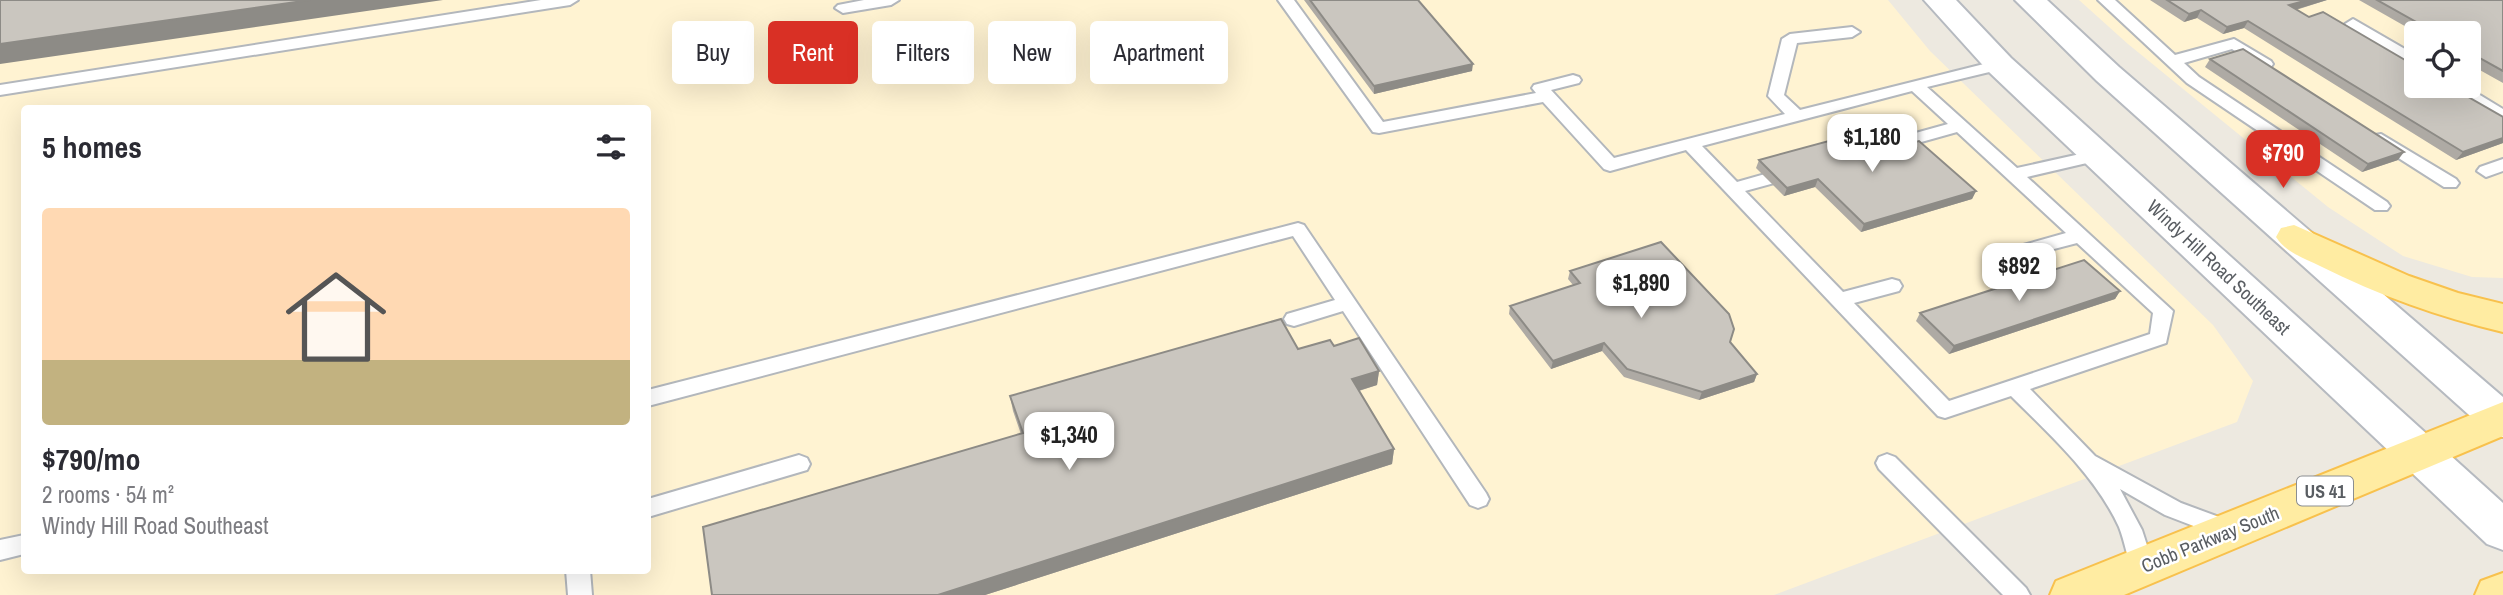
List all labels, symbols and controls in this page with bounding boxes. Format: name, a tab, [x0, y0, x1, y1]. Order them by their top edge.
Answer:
chip: Buy	[672, 21, 754, 84]
chip: Rent	[768, 21, 858, 84]
chip: Filters	[872, 21, 974, 84]
chip: New	[988, 21, 1076, 84]
chip: Apartment	[1090, 21, 1228, 84]
map controls	[2404, 21, 2481, 98]
button: locate	[2404, 21, 2481, 98]
pin: $1,180	[1815, 114, 1929, 174]
text: $1,180	[1843, 121, 1901, 152]
text: 5 homes	[42, 127, 142, 167]
icon: filters	[592, 128, 630, 166]
pin: $790	[2242, 130, 2324, 190]
text: $790	[2262, 137, 2304, 168]
street label: Windy Hill Road Southeast	[2142, 194, 2297, 341]
pin: $892	[1978, 244, 2060, 303]
text: $892	[1998, 250, 2040, 281]
icon: home	[273, 254, 399, 380]
pin: $1,890	[1584, 260, 1698, 320]
text: $1,890	[1612, 267, 1670, 298]
pin: $1,340	[1012, 412, 1126, 472]
text: $1,340	[1040, 419, 1098, 450]
text: $790/mo	[42, 439, 140, 479]
road number: US 41	[2297, 476, 2353, 505]
text: 2 rooms · 54 m²	[42, 479, 174, 510]
street label: Cobb Parkway South	[2137, 500, 2283, 578]
text: Windy Hill Road Southeast	[42, 510, 268, 541]

